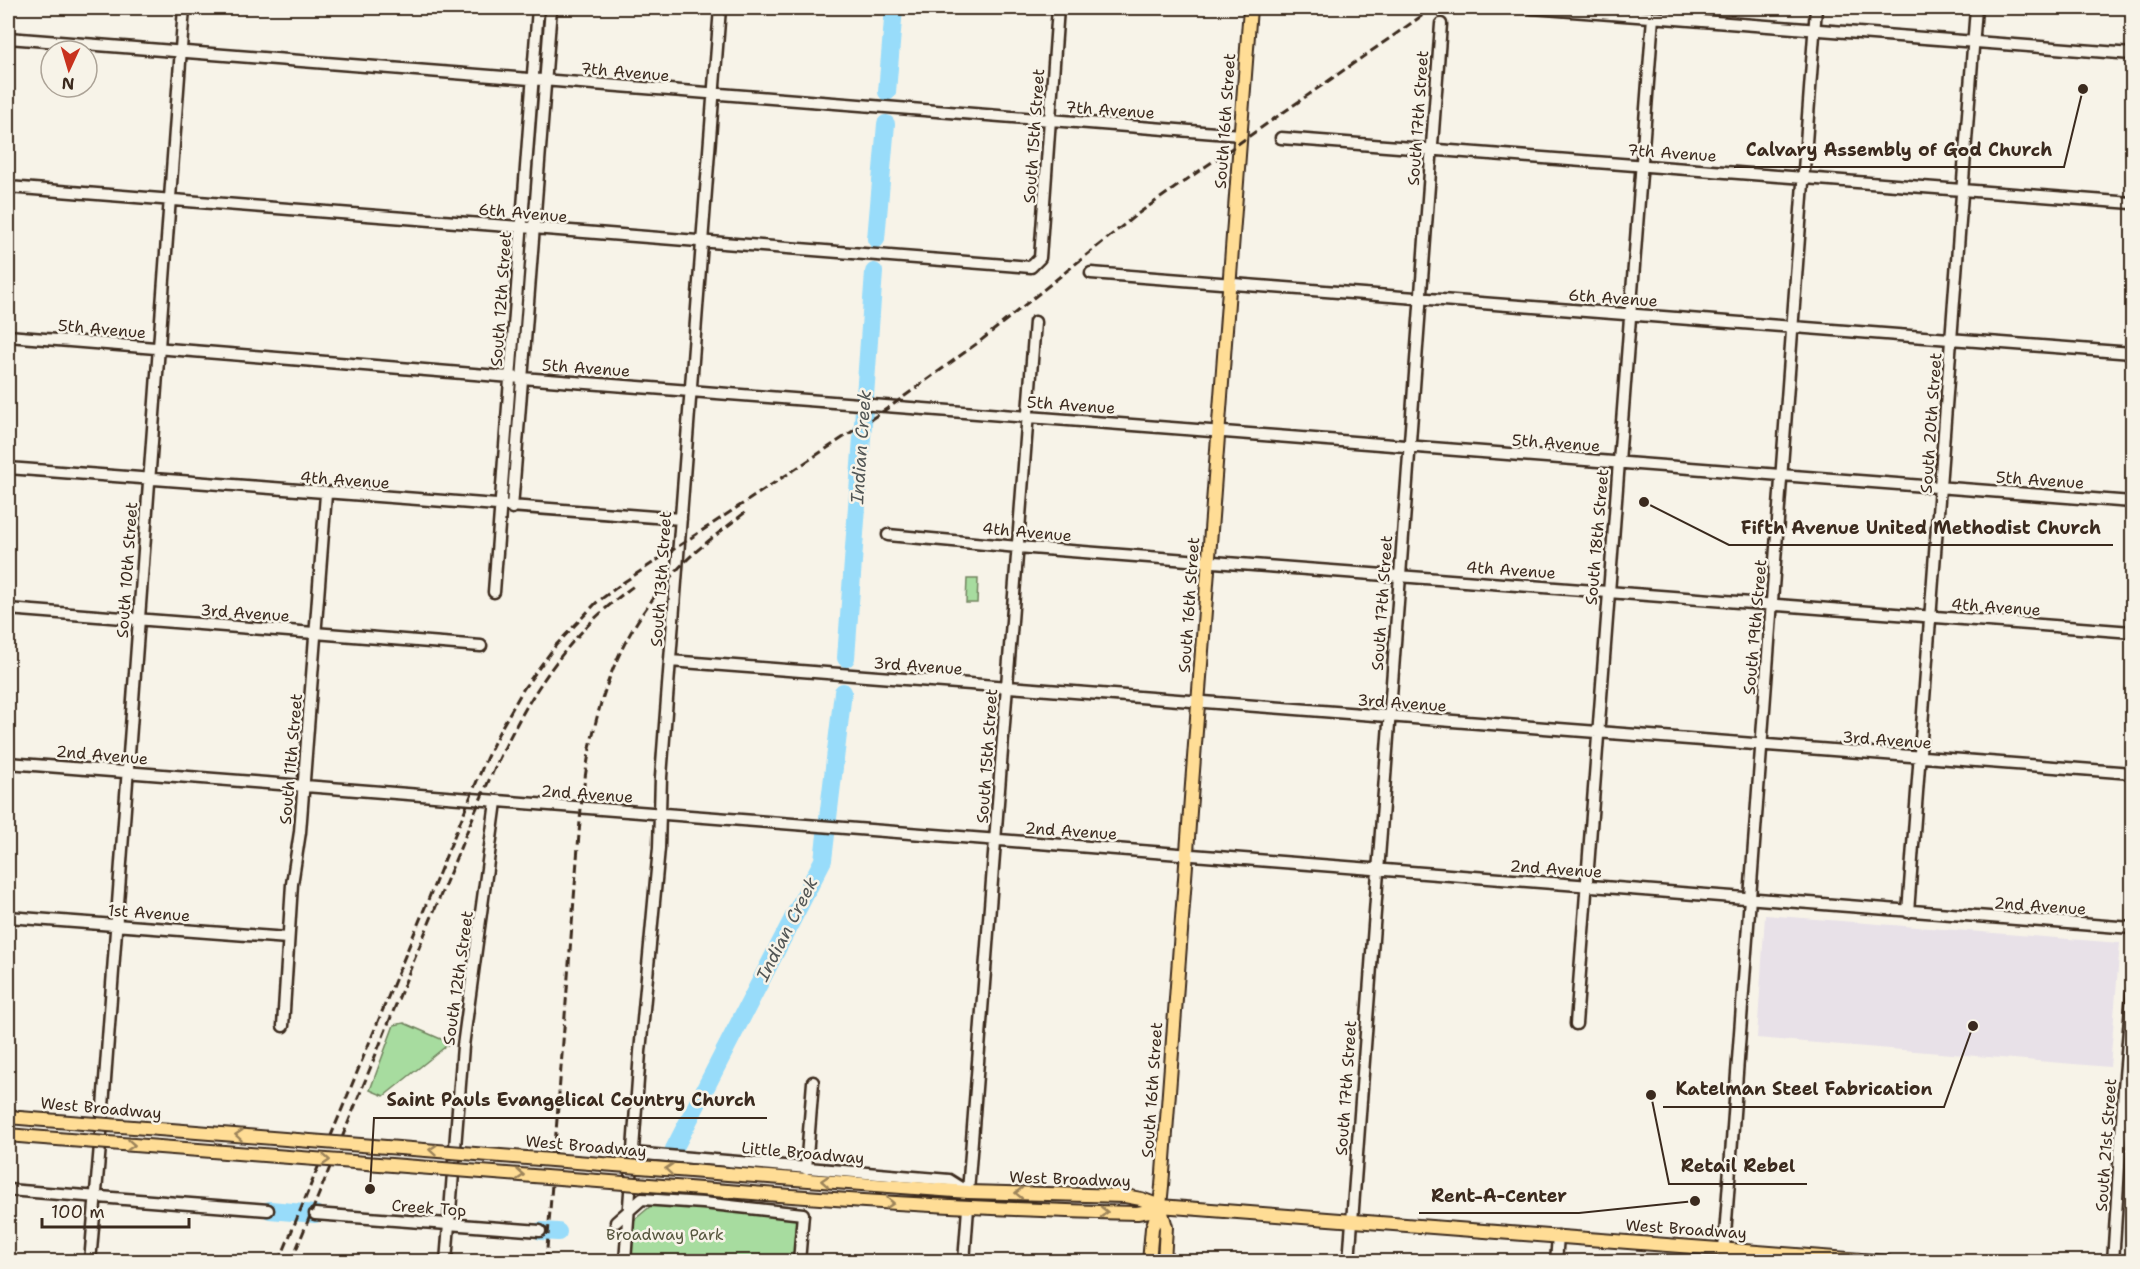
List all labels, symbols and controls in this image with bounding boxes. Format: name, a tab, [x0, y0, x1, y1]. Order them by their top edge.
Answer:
north arrow	[39, 39, 99, 99]
street label: South 17th Street	[1403, 50, 1433, 186]
street label: South 16th Street	[1210, 52, 1240, 190]
street label: 7th Avenue	[579, 58, 671, 86]
street label: South 15th Street	[1019, 68, 1049, 204]
text: N	[61, 73, 75, 94]
street label: 7th Avenue	[1065, 96, 1155, 124]
callout: Calvary Assembly of God Church	[1734, 131, 2064, 167]
text: Calvary Assembly of God Church	[1746, 138, 2052, 162]
street label: 7th Avenue	[1627, 139, 1717, 167]
street label: 6th Avenue	[478, 199, 568, 227]
street label: South 12th Street	[486, 231, 516, 367]
street label: 6th Avenue	[1568, 284, 1658, 312]
street label: 5th Avenue	[57, 315, 147, 343]
street label: South 20th Street	[1916, 352, 1946, 494]
street label: 5th Avenue	[541, 354, 631, 382]
water label: Indian Creek	[845, 389, 877, 506]
street label: 5th Avenue	[1026, 391, 1116, 419]
street label: 5th Avenue	[1511, 429, 1601, 457]
street label: 4th Avenue	[300, 466, 390, 494]
street label: 5th Avenue	[1995, 466, 2085, 494]
street label: South 18th Street	[1581, 468, 1613, 606]
street label: South 10th Street	[112, 501, 142, 639]
callout: Fifth Avenue United Methodist Church	[1729, 509, 2113, 545]
street label: South 13th Street	[646, 511, 676, 647]
text: Fifth Avenue United Methodist Church	[1741, 516, 2101, 540]
street label: 4th Avenue	[981, 518, 1073, 546]
street label: South 17th Street	[1367, 535, 1397, 671]
street label: South 16th Street	[1174, 536, 1204, 674]
street label: 4th Avenue	[1466, 556, 1556, 584]
street label: South 19th Street	[1739, 558, 1771, 696]
street label: 4th Avenue	[1951, 593, 2041, 621]
street label: 3rd Avenue	[200, 599, 290, 627]
street label: 3rd Avenue	[873, 652, 963, 680]
street label: South 15th Street	[972, 688, 1002, 824]
street label: 3rd Avenue	[1357, 689, 1447, 717]
street label: South 11th Street	[275, 693, 307, 825]
street label: 3rd Avenue	[1842, 726, 1932, 754]
street label: 2nd Avenue	[55, 741, 149, 769]
street label: 2nd Avenue	[540, 780, 634, 808]
street label: 2nd Avenue	[1024, 817, 1118, 845]
street label: 2nd Avenue	[1509, 855, 1603, 883]
water label: Indian Creek	[750, 872, 824, 986]
street label: 2nd Avenue	[1993, 892, 2087, 920]
street label: 1st Avenue	[107, 900, 191, 926]
street label: South 12th Street	[438, 909, 478, 1047]
street label: South 17th Street	[1331, 1020, 1361, 1156]
street label: South 16th Street	[1137, 1021, 1167, 1159]
callout: Katelman Steel Fabrication	[1663, 1071, 1944, 1107]
text: Katelman Steel Fabrication	[1675, 1077, 1933, 1101]
street label: South 21st Street	[2091, 1078, 2121, 1212]
callout: Saint Pauls Evangelical Country Church	[374, 1082, 767, 1118]
text: Saint Pauls Evangelical Country Church	[386, 1088, 756, 1112]
street label: West Broadway	[39, 1092, 163, 1124]
one-way arrow	[234, 1129, 243, 1142]
street label: West Broadway	[524, 1130, 648, 1162]
street label: Little Broadway	[741, 1137, 865, 1169]
one-way arrow	[127, 1138, 136, 1151]
one-way arrow	[429, 1144, 438, 1157]
callout: Retail Rebel	[1669, 1148, 1807, 1184]
one-way arrow	[321, 1153, 330, 1166]
text: Retail Rebel	[1681, 1154, 1795, 1178]
one-way arrow	[665, 1163, 674, 1176]
street label: West Broadway	[1009, 1166, 1131, 1192]
one-way arrow	[516, 1168, 525, 1181]
one-way arrow	[820, 1175, 829, 1188]
callout: Rent-A-Center	[1419, 1177, 1579, 1213]
text: Rent-A-Center	[1431, 1184, 1567, 1208]
one-way arrow	[1015, 1187, 1024, 1200]
scale bar	[42, 1191, 189, 1229]
street label: Creek Top	[391, 1195, 467, 1221]
one-way arrow	[885, 1197, 894, 1210]
text: 100 m	[51, 1200, 105, 1224]
one-way arrow	[1100, 1206, 1109, 1219]
street label: West Broadway	[1625, 1214, 1747, 1244]
park label: Broadway Park	[606, 1224, 724, 1245]

